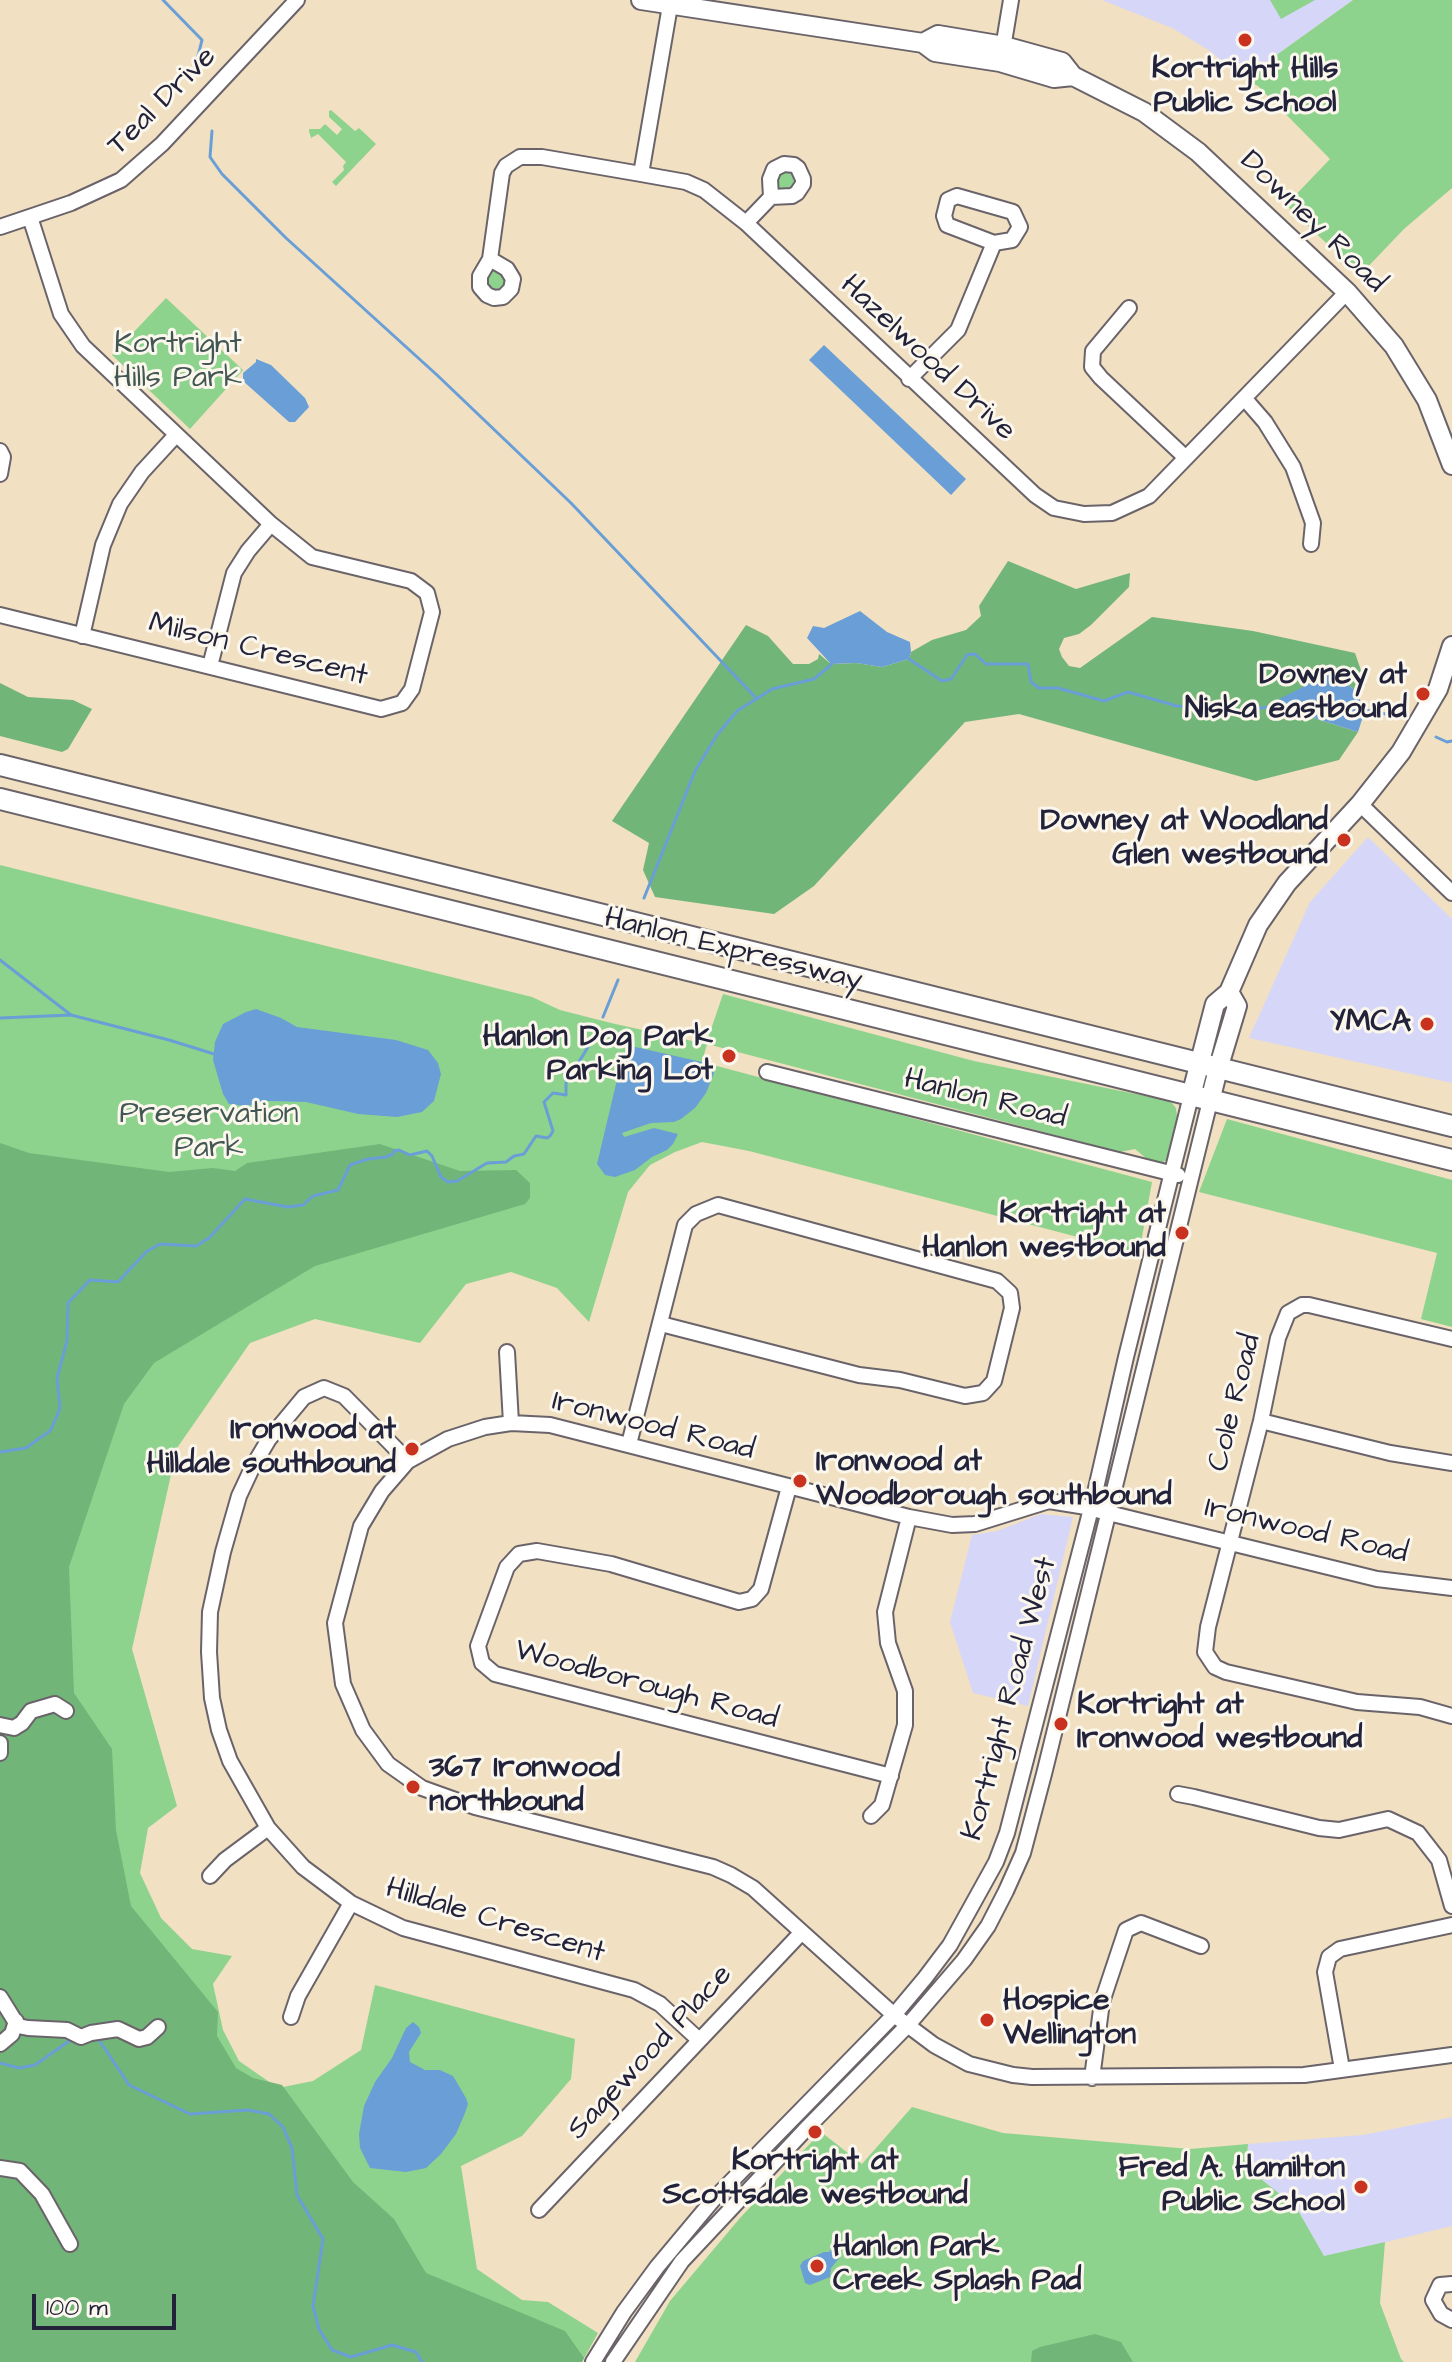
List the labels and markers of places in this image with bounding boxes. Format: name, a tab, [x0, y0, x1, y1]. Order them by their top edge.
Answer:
marker: Kortright Hills Public School	[1236, 31, 1254, 49]
place label: Kortright Hills Public School	[1152, 53, 1338, 124]
place label: Downey at Niska eastbound	[1185, 659, 1407, 730]
marker: Downey at Niska eastbound	[1414, 685, 1432, 703]
place label: Downey at Woodland Glen westbound	[1041, 805, 1328, 876]
marker: Downey at Woodland Glen westbound	[1335, 831, 1353, 849]
place label: YMCA	[1330, 1006, 1411, 1042]
marker: YMCA	[1418, 1015, 1436, 1033]
place label: Hanlon Dog Park Parking Lot	[483, 1021, 713, 1092]
marker: Hanlon Dog Park Parking Lot	[720, 1047, 738, 1065]
place label: Kortright at Hanlon westbound	[922, 1198, 1166, 1268]
marker: Kortright at Hanlon westbound	[1173, 1224, 1191, 1242]
place label: Ironwood at Hilldale southbound	[147, 1414, 396, 1484]
marker: Ironwood at Hilldale southbound	[403, 1440, 421, 1458]
place label: Ironwood at Woodborough southbound	[816, 1446, 1172, 1516]
marker: Ironwood at Woodborough southbound	[791, 1472, 809, 1490]
place label: Kortright at Ironwood westbound	[1077, 1689, 1362, 1760]
marker: Kortright at Ironwood westbound	[1052, 1715, 1070, 1733]
place label: 367 Ironwood northbound	[429, 1752, 620, 1822]
marker: 367 Ironwood northbound	[404, 1778, 422, 1796]
place label: Hospice Wellington	[1003, 1985, 1136, 2056]
marker: Hospice Wellington	[978, 2011, 996, 2029]
marker: Kortright at Scottsdale westbound	[806, 2123, 824, 2141]
place label: Kortright at Scottsdale westbound	[662, 2145, 968, 2216]
place label: Fred A. Hamilton Public School	[1119, 2152, 1345, 2222]
marker: Fred A. Hamilton Public School	[1352, 2178, 1370, 2196]
place label: Hanlon Park Creek Splash Pad	[833, 2231, 1081, 2302]
marker: Hanlon Park Creek Splash Pad	[808, 2257, 826, 2275]

